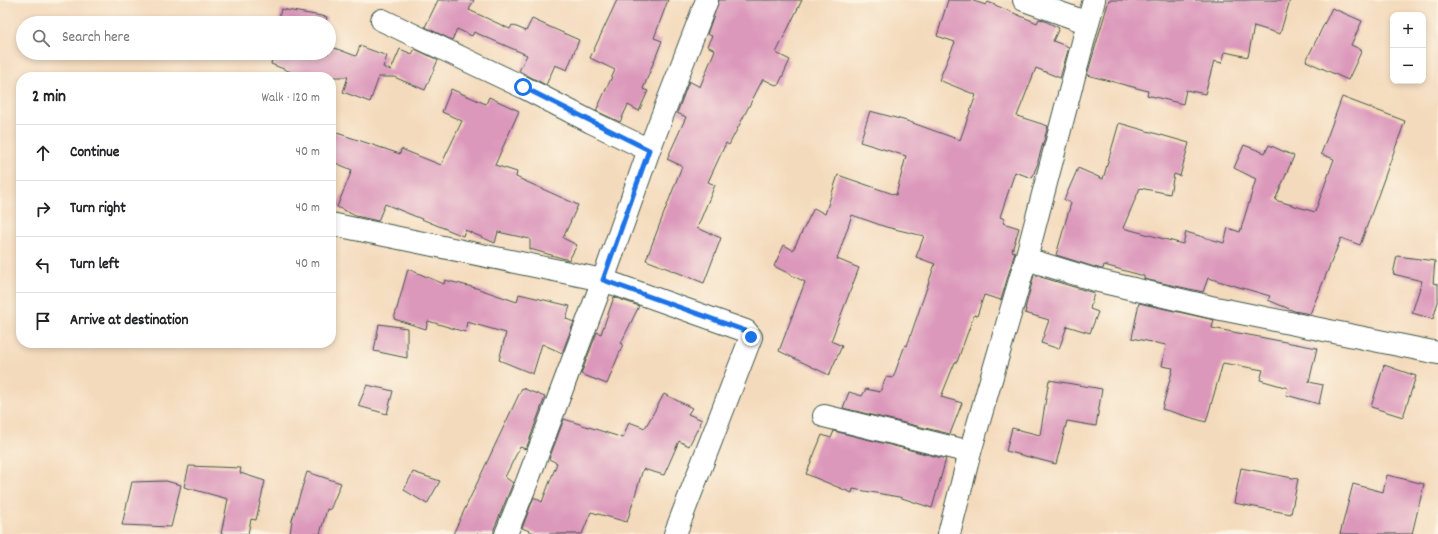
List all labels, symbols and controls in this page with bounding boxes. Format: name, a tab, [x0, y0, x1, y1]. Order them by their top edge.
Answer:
map controls	[1390, 12, 1426, 84]
button: +	[1390, 12, 1426, 48]
search box	[16, 16, 336, 60]
icon: search	[30, 27, 52, 49]
text: Search here	[62, 27, 130, 49]
button: −	[1390, 48, 1426, 84]
route start	[514, 78, 532, 96]
text: 2 min	[32, 86, 66, 110]
text: Walk · 120 m	[262, 89, 320, 108]
icon: ahead	[32, 142, 54, 164]
text: Continue	[70, 142, 119, 164]
text: 40 m	[296, 143, 320, 162]
icon: right	[32, 198, 54, 220]
text: Turn right	[70, 198, 126, 220]
text: 40 m	[296, 199, 320, 218]
icon: left	[32, 254, 54, 276]
text: Turn left	[70, 254, 119, 276]
text: 40 m	[296, 255, 320, 274]
icon: arrive	[32, 310, 54, 332]
text: Arrive at destination	[70, 310, 188, 332]
route end	[742, 328, 760, 346]

